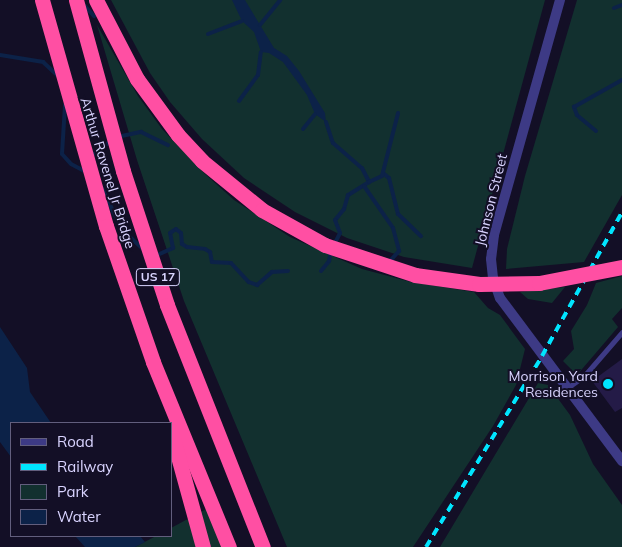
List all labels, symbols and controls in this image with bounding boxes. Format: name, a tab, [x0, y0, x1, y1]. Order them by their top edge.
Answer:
street label: Arthur Ravenel Jr Bridge	[77, 95, 139, 251]
street label: Johnson Street	[471, 152, 511, 248]
road number: US 17	[136, 268, 180, 286]
place label: Morrison Yard Residences	[508, 368, 598, 401]
marker: Morrison Yard Residences	[602, 378, 614, 390]
legend	[10, 422, 172, 537]
text: Road	[57, 432, 94, 451]
text: Railway	[57, 457, 113, 476]
text: Park	[57, 482, 89, 501]
text: Water	[57, 507, 101, 526]

